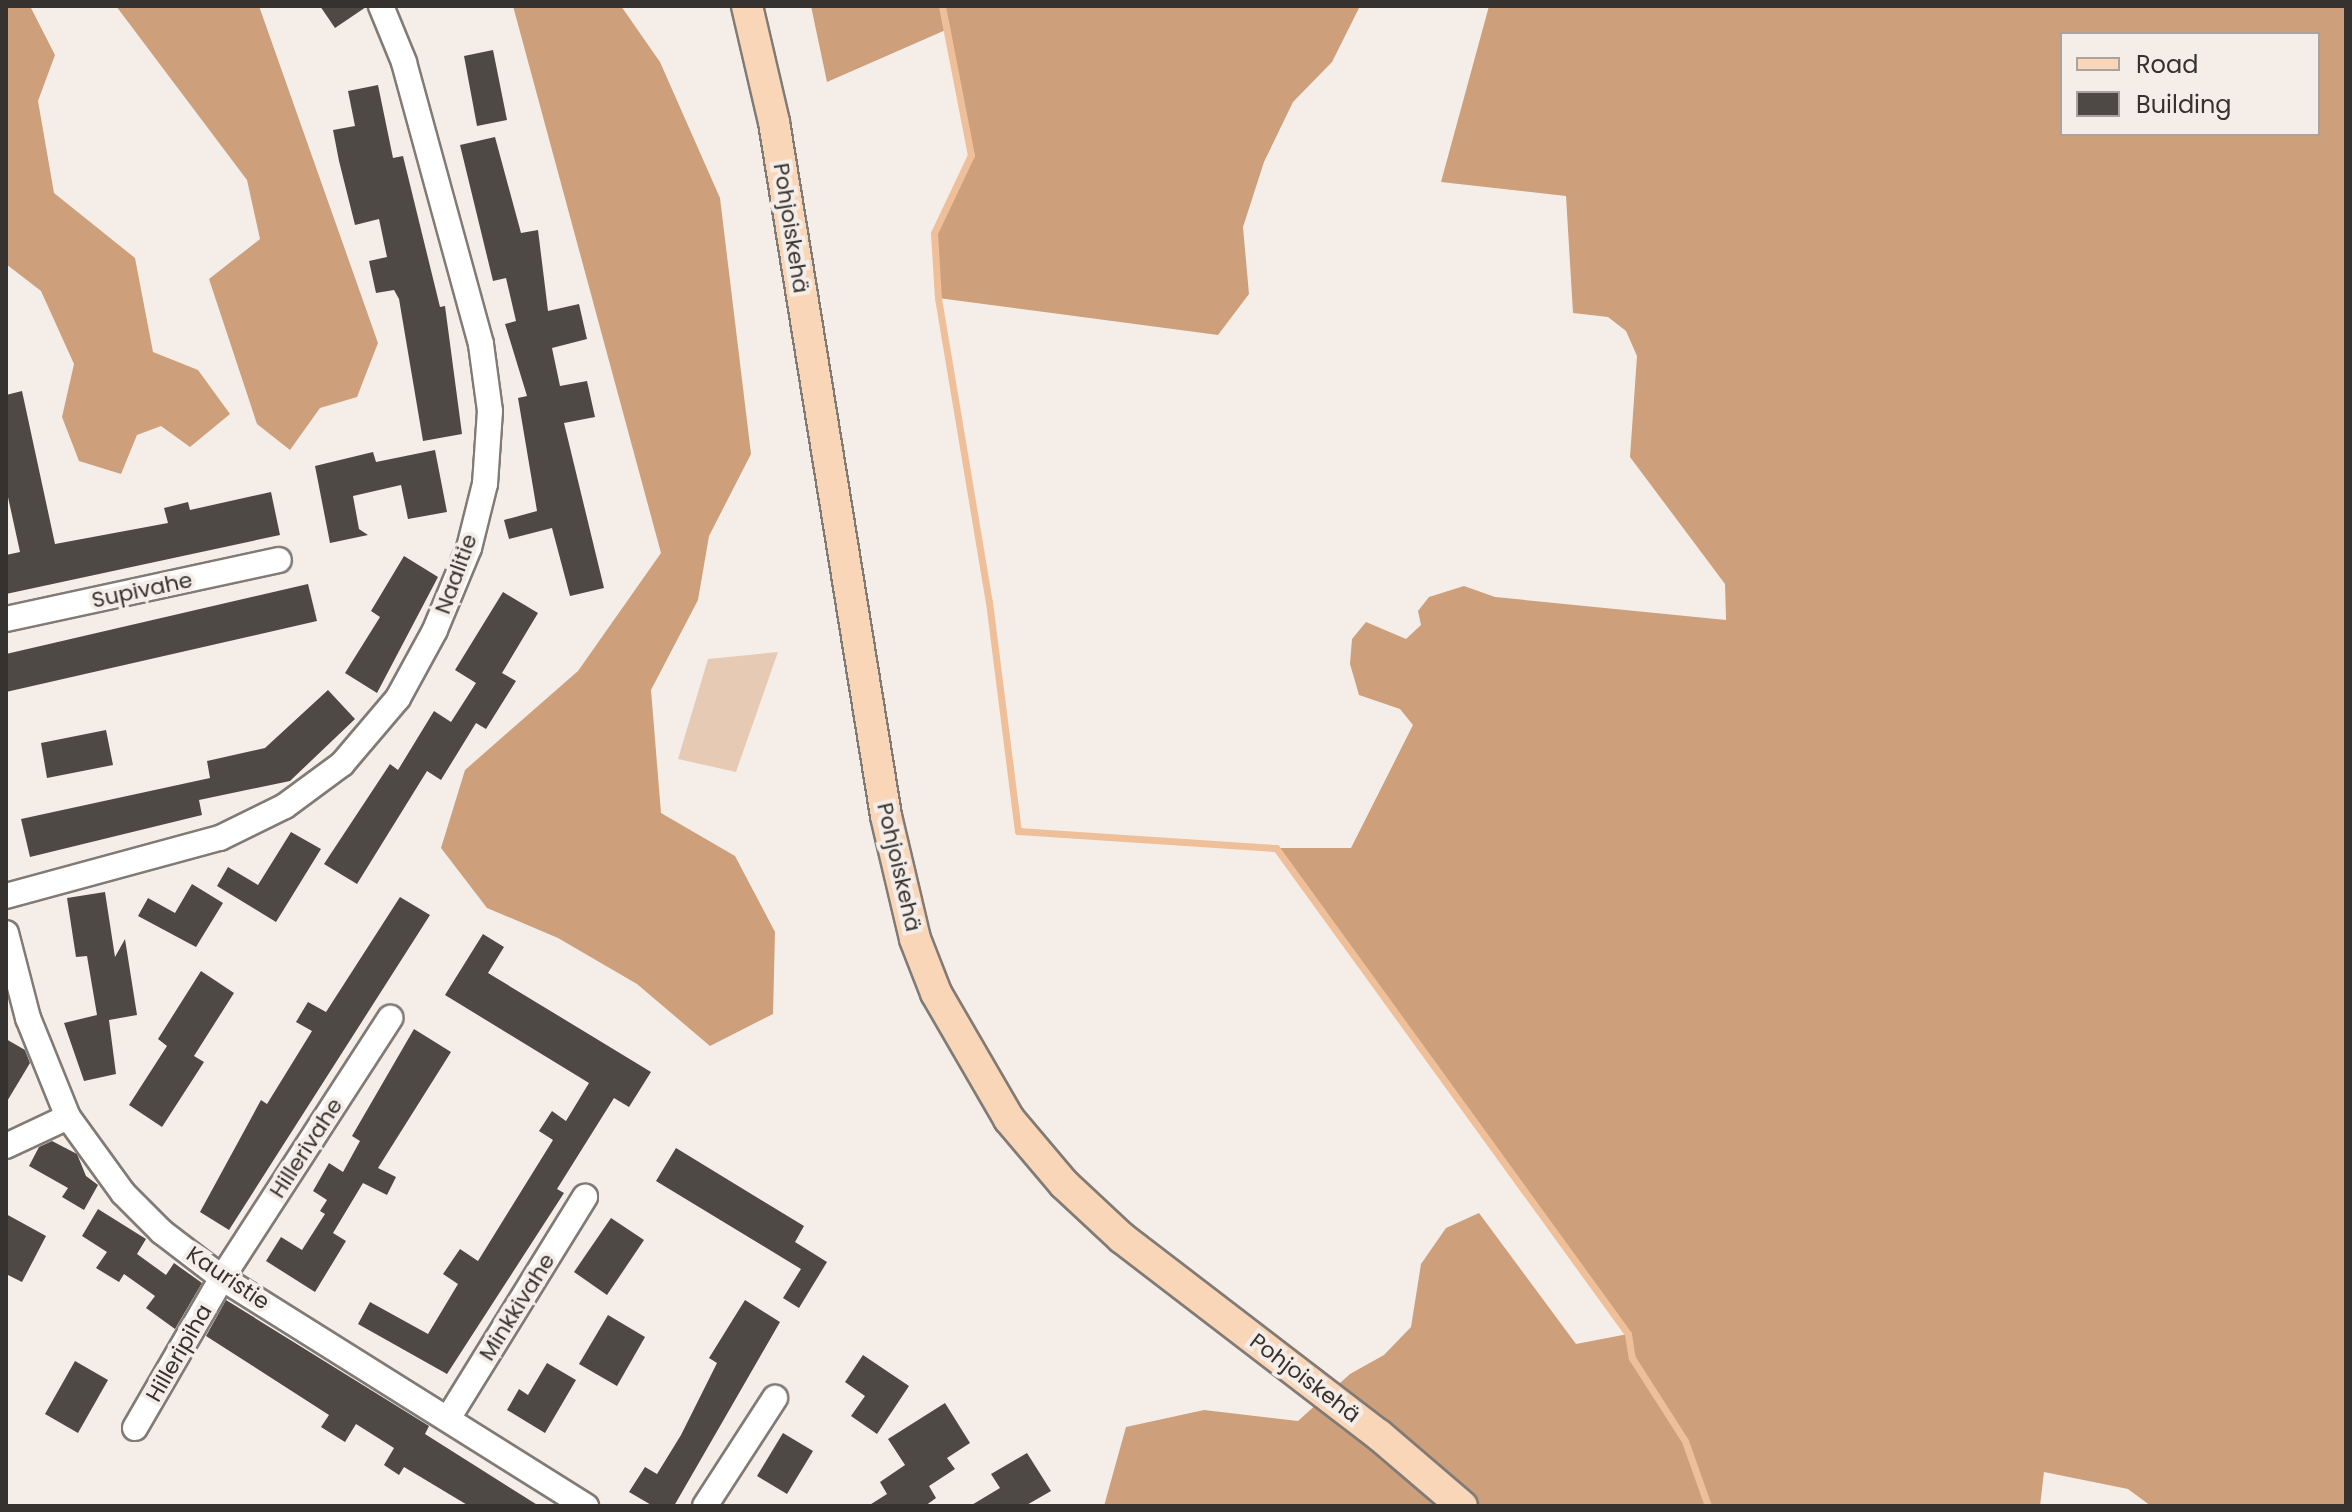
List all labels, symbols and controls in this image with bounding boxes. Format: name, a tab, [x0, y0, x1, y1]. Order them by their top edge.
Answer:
legend	[2060, 32, 2320, 136]
text: Road	[2136, 48, 2198, 81]
text: Building	[2136, 88, 2232, 121]
street label: Pohjoiskehä	[768, 161, 814, 295]
street label: Naalitie	[429, 530, 483, 618]
street label: Supivahe	[89, 566, 195, 614]
street label: Pohjoiskehä	[871, 800, 927, 934]
street label: Hillerivahe	[264, 1093, 348, 1203]
street label: Kauristie	[182, 1241, 274, 1315]
street label: Minkkivahe	[474, 1249, 560, 1365]
street label: Hilleripiha	[141, 1300, 217, 1406]
street label: Pohjoiskehä	[1245, 1328, 1365, 1428]

